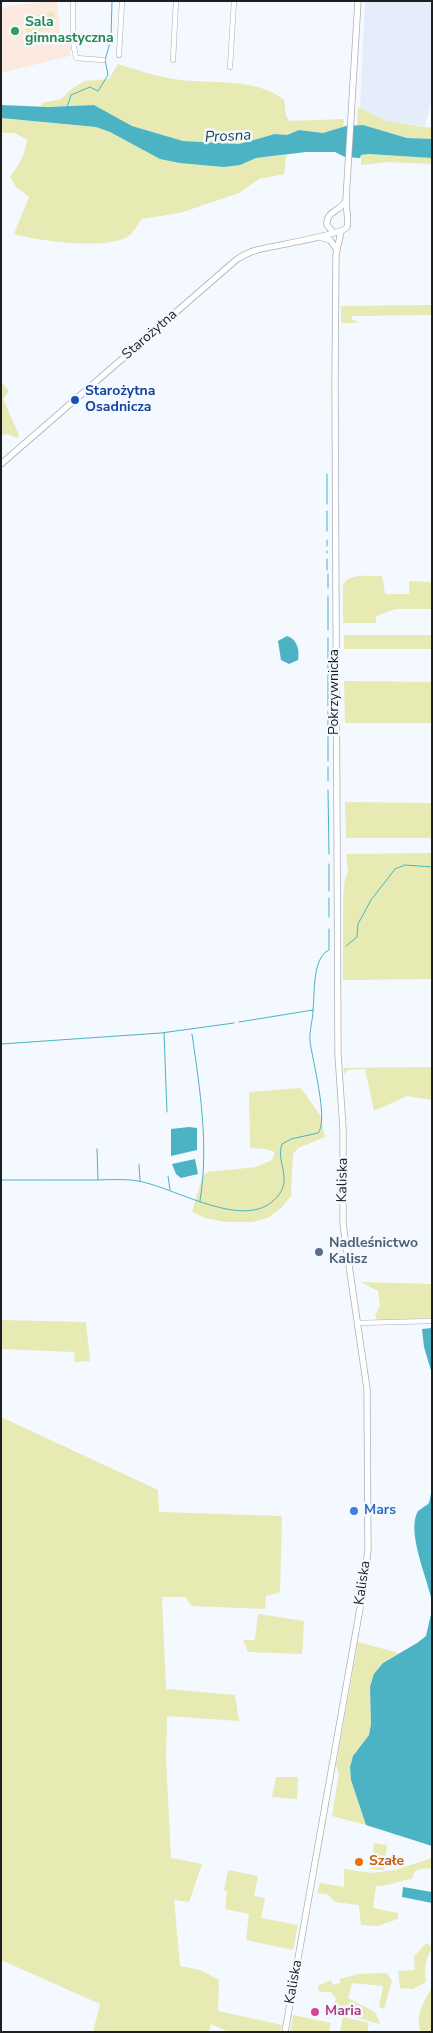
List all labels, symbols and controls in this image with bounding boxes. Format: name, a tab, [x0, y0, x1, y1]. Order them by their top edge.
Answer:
place label: Sala gimnastyczna	[25, 15, 114, 48]
marker: Sala gimnastyczna	[9, 25, 21, 37]
water label: Prosna	[204, 127, 252, 147]
street label: Starożytna	[119, 307, 181, 363]
place label: Starożytna Osadnicza	[85, 384, 155, 417]
marker: Starożytna Osadnicza	[69, 394, 81, 406]
street label: Pokrzywnicka	[327, 649, 343, 735]
street label: Kaliska	[334, 1158, 352, 1202]
place label: Nadleśnictwo Kalisz	[329, 1236, 418, 1268]
marker: Nadleśnictwo Kalisz	[313, 1246, 325, 1258]
place label: Mars	[364, 1503, 396, 1519]
marker: Mars	[348, 1505, 360, 1517]
street label: Kaliska	[352, 1560, 374, 1606]
place label: Szałe	[369, 1854, 404, 1870]
marker: Szałe	[353, 1856, 365, 1868]
street label: Kaliska	[282, 1959, 306, 2005]
place label: Maria	[325, 2004, 362, 2020]
marker: Maria	[309, 2006, 321, 2018]

